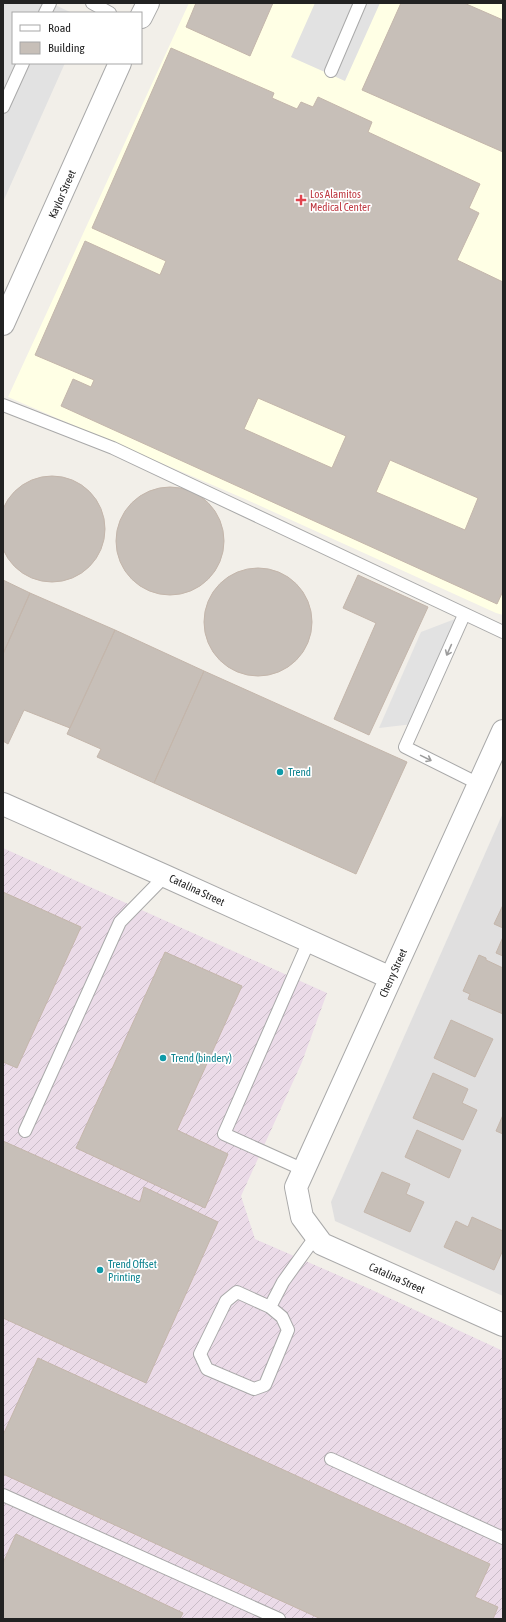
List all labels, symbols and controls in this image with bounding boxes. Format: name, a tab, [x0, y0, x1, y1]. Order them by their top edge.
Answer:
legend	[12, 12, 142, 64]
text: Road	[48, 21, 71, 35]
text: Building	[48, 41, 86, 55]
street label: Kaylor Street	[46, 168, 78, 220]
place label: Los Alamitos Medical Center	[310, 188, 371, 213]
marker: Los Alamitos Medical Center	[295, 194, 307, 206]
one-way arrow	[444, 644, 452, 656]
one-way arrow	[420, 755, 432, 762]
place label: Trend	[288, 766, 311, 778]
marker: Trend	[275, 767, 285, 777]
street label: Catalina Street	[167, 872, 227, 908]
street label: Cherry Street	[377, 947, 409, 999]
place label: Trend (bindery)	[171, 1052, 232, 1064]
marker: Trend (bindery)	[158, 1053, 168, 1063]
place label: Trend Offset Printing	[108, 1258, 157, 1283]
street label: Catalina Street	[367, 1260, 427, 1296]
marker: Trend Offset Printing	[95, 1265, 105, 1275]

